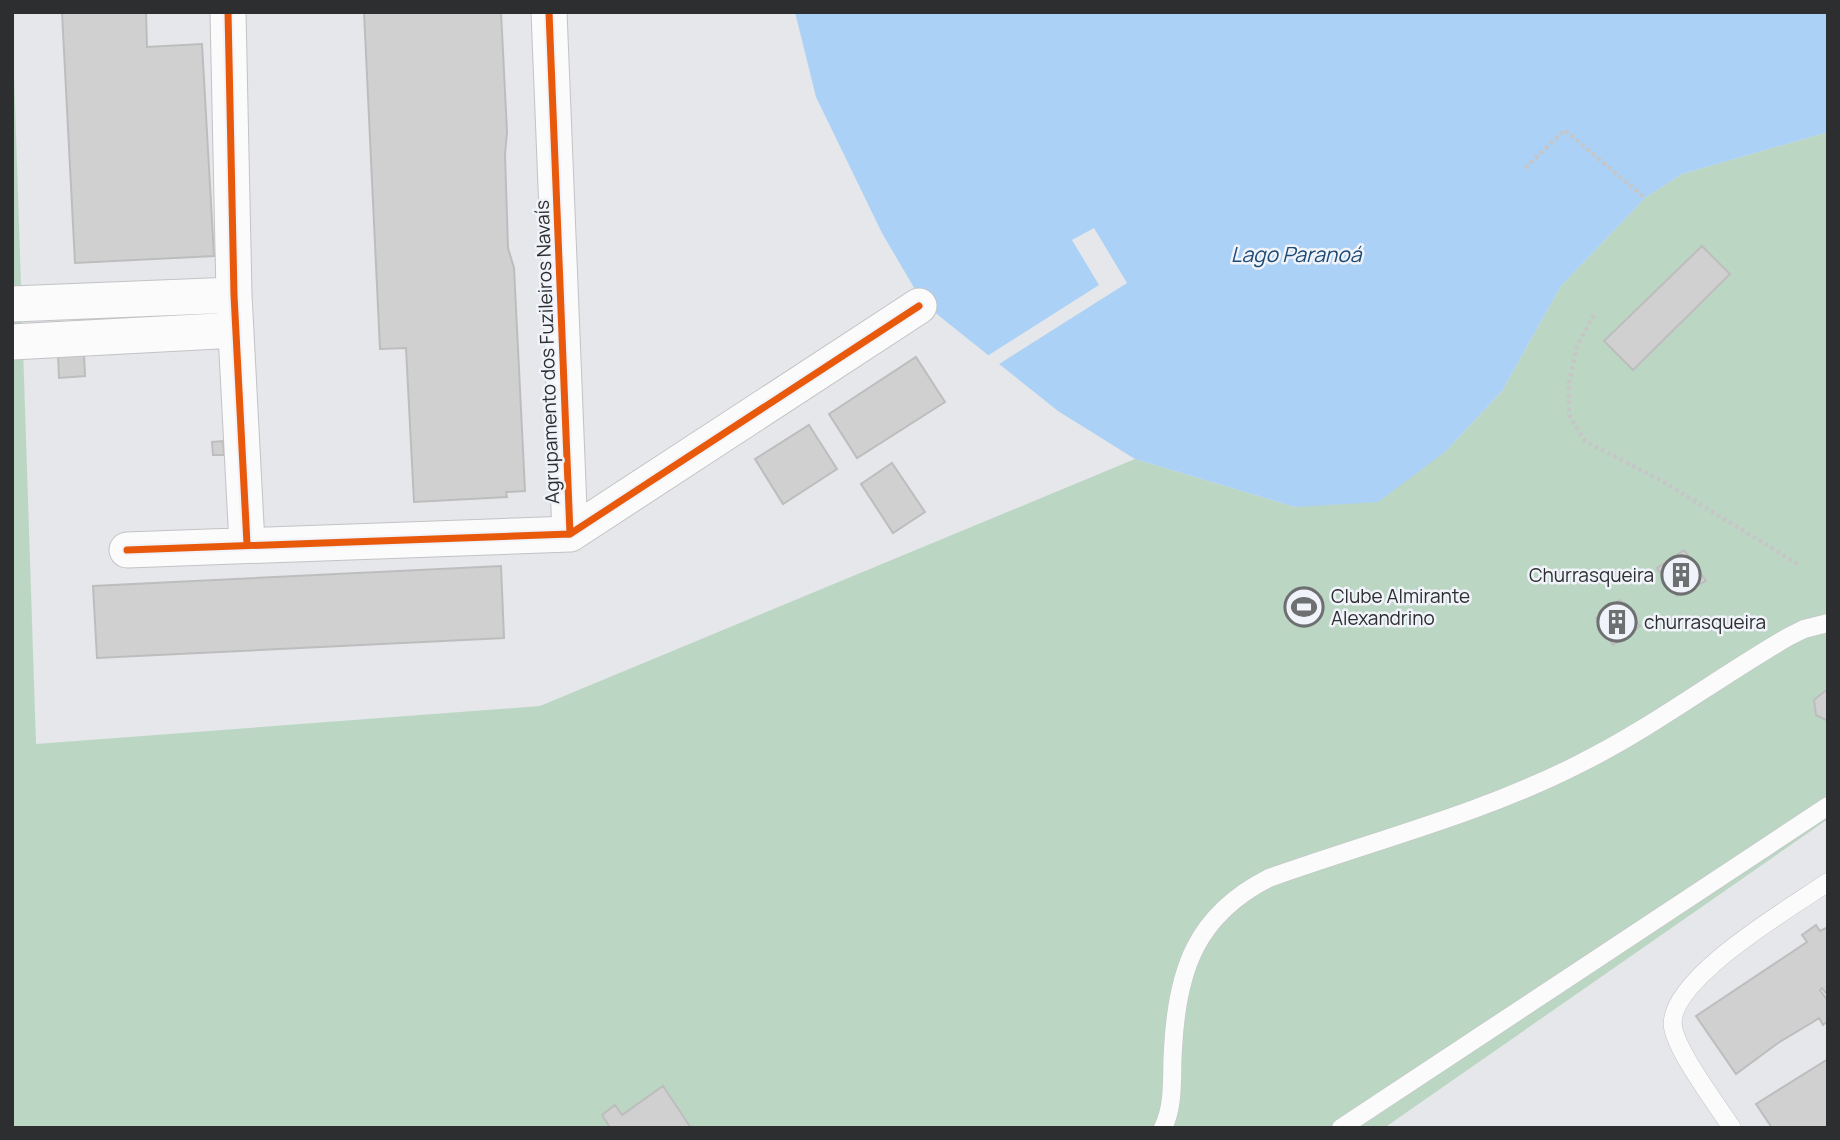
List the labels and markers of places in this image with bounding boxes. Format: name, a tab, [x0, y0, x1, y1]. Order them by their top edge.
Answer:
building icon: Churrasqueira	[1660, 554, 1702, 596]
place label: Churrasqueira	[1529, 562, 1654, 588]
place label: Clube Almirante Alexandrino	[1331, 583, 1470, 631]
sports icon: Clube Almirante Alexandrino	[1283, 586, 1325, 628]
building icon: churrasqueira	[1596, 601, 1638, 643]
place label: churrasqueira	[1644, 609, 1766, 635]

